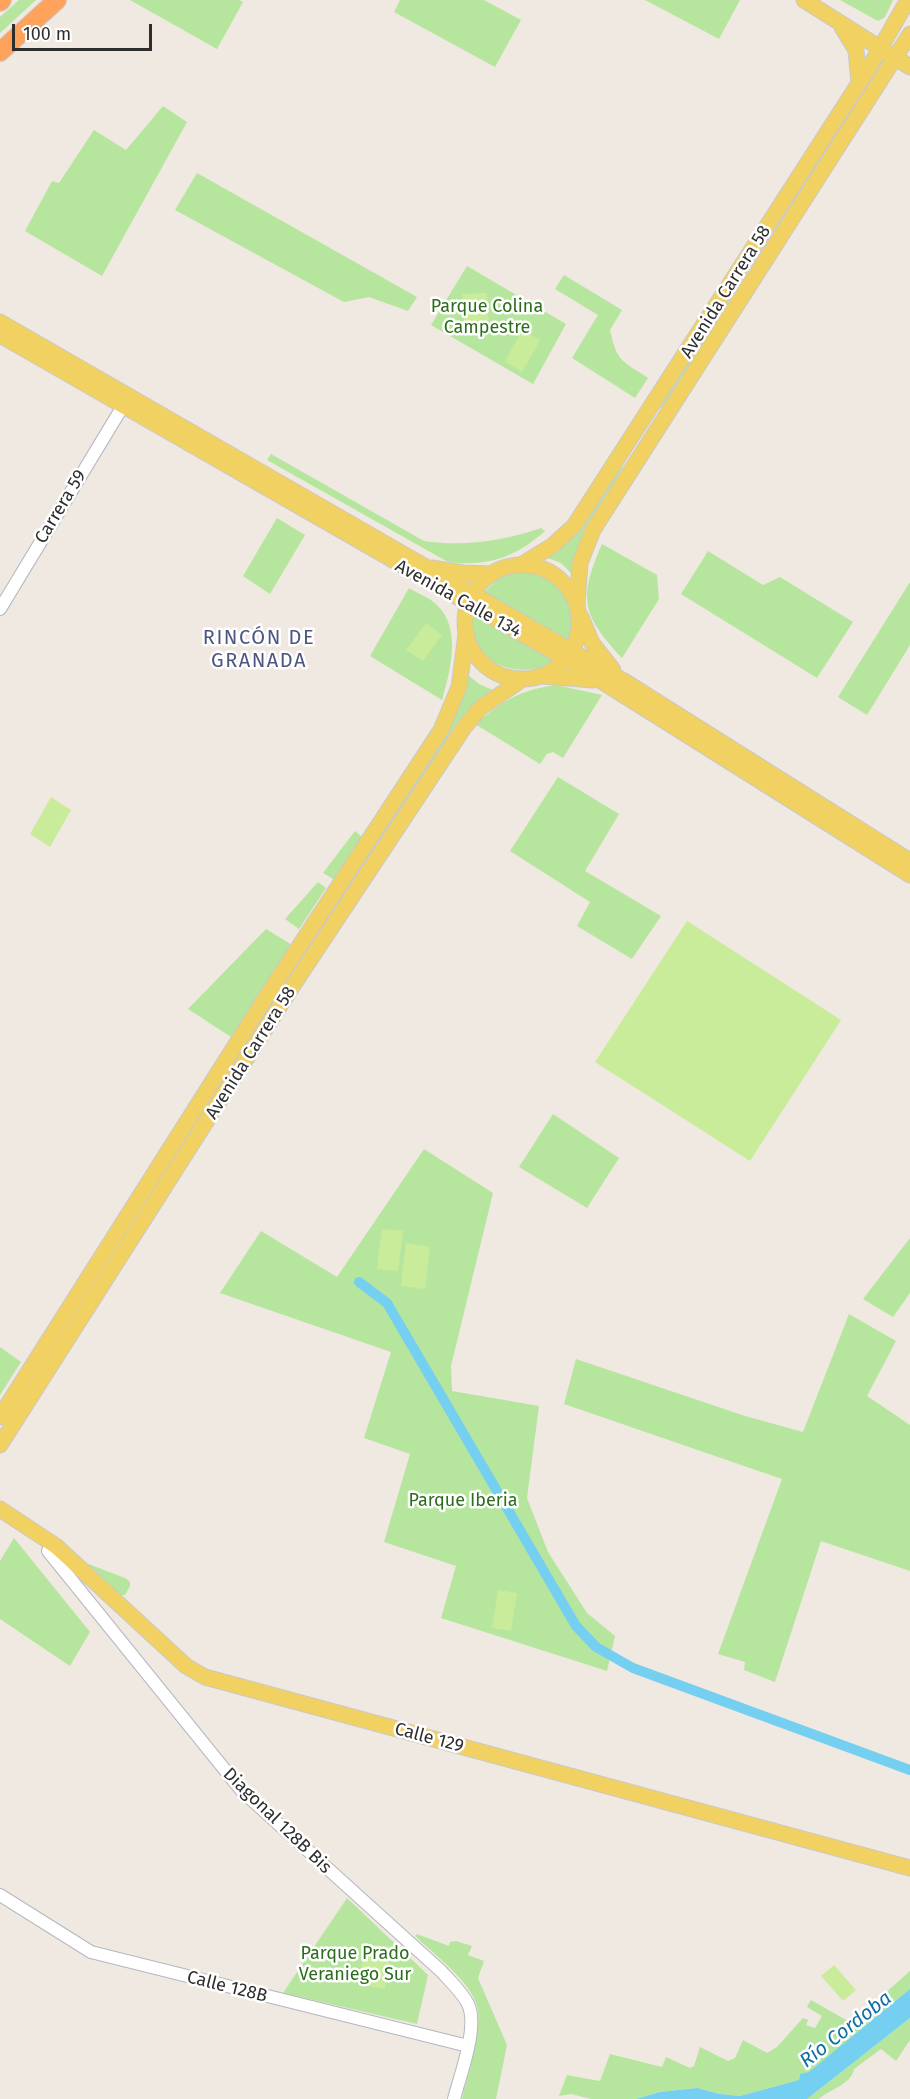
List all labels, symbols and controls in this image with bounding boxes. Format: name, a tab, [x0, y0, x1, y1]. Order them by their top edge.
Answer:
scale bar	[15, 12, 154, 50]
text: 100 m	[23, 23, 71, 45]
street label: Avenida Carrera 58	[676, 222, 776, 362]
park label: Parque Colina Campestre	[431, 296, 543, 338]
street label: Carrera 59	[31, 466, 91, 548]
street label: Avenida Calle 134	[391, 555, 525, 643]
district label: RINCÓN DE GRANADA	[203, 626, 315, 673]
street label: Avenida Carrera 58	[201, 983, 301, 1123]
park label: Parque Iberia	[408, 1490, 518, 1512]
street label: Calle 129	[392, 1718, 466, 1758]
street label: Diagonal 128B Bis	[218, 1764, 336, 1878]
park label: Parque Prado Veraniego Sur	[299, 1943, 411, 1986]
street label: Calle 128B	[185, 1967, 269, 2007]
water label: Río Cordoba	[795, 1987, 897, 2073]

